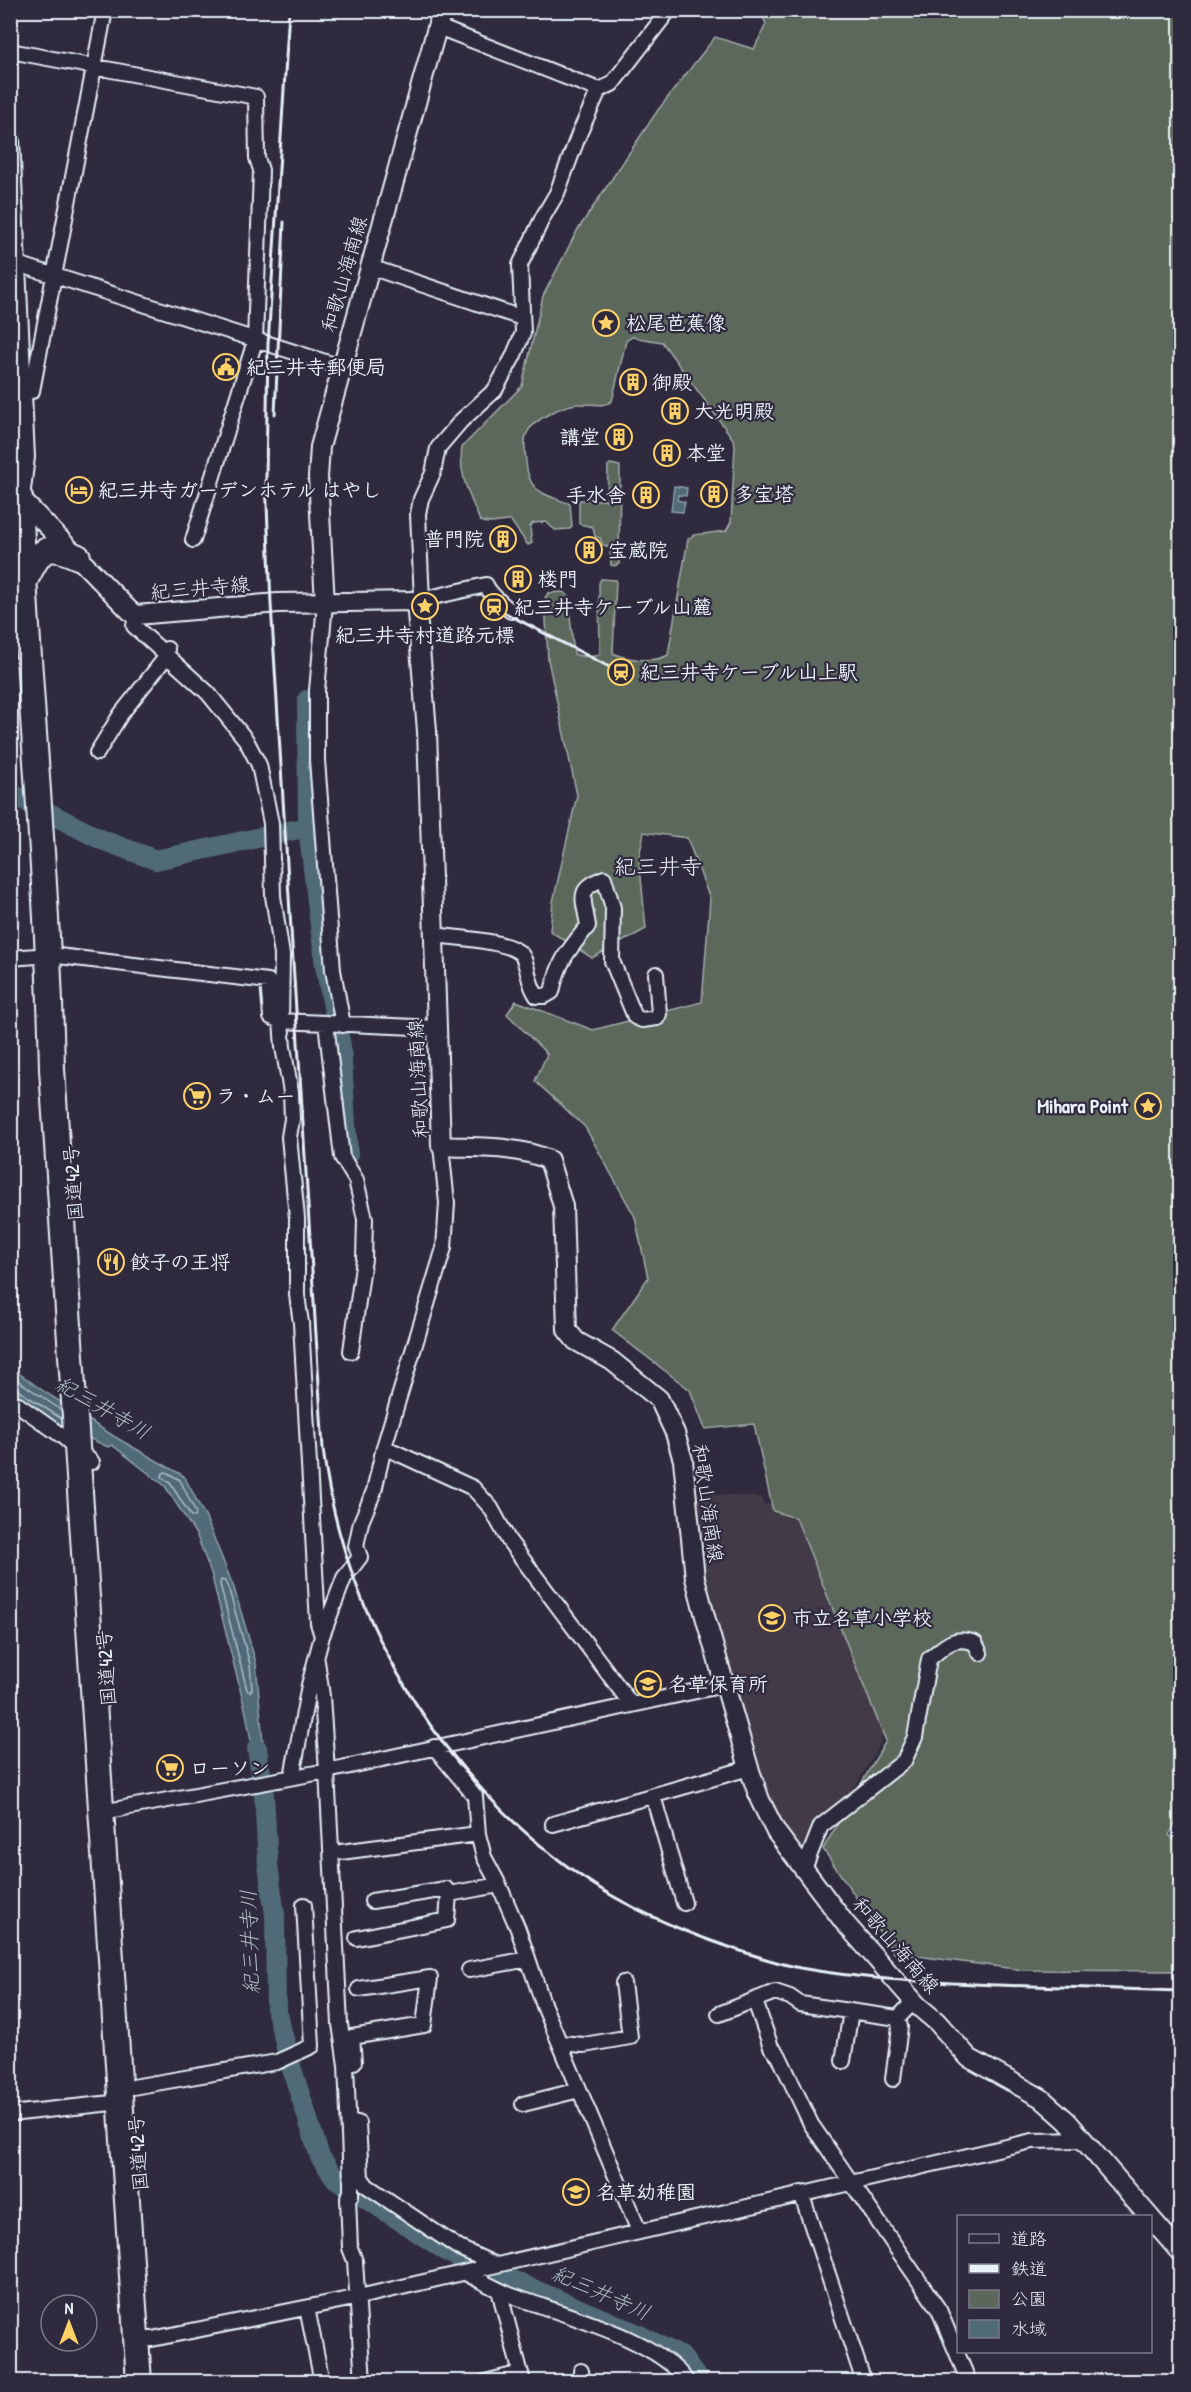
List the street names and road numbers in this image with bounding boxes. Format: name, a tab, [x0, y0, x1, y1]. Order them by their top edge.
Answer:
street label: 和歌山海南線	[314, 212, 373, 335]
street label: 紀三井寺線	[149, 570, 251, 605]
street label: 和歌山海南線	[401, 1018, 434, 1140]
street label: 国道42号	[56, 1144, 89, 1222]
street label: 和歌山海南線	[687, 1442, 730, 1564]
street label: 国道42号	[89, 1629, 122, 1707]
street label: 和歌山海南線	[847, 1891, 946, 1999]
street label: 国道42号	[121, 2114, 154, 2192]

